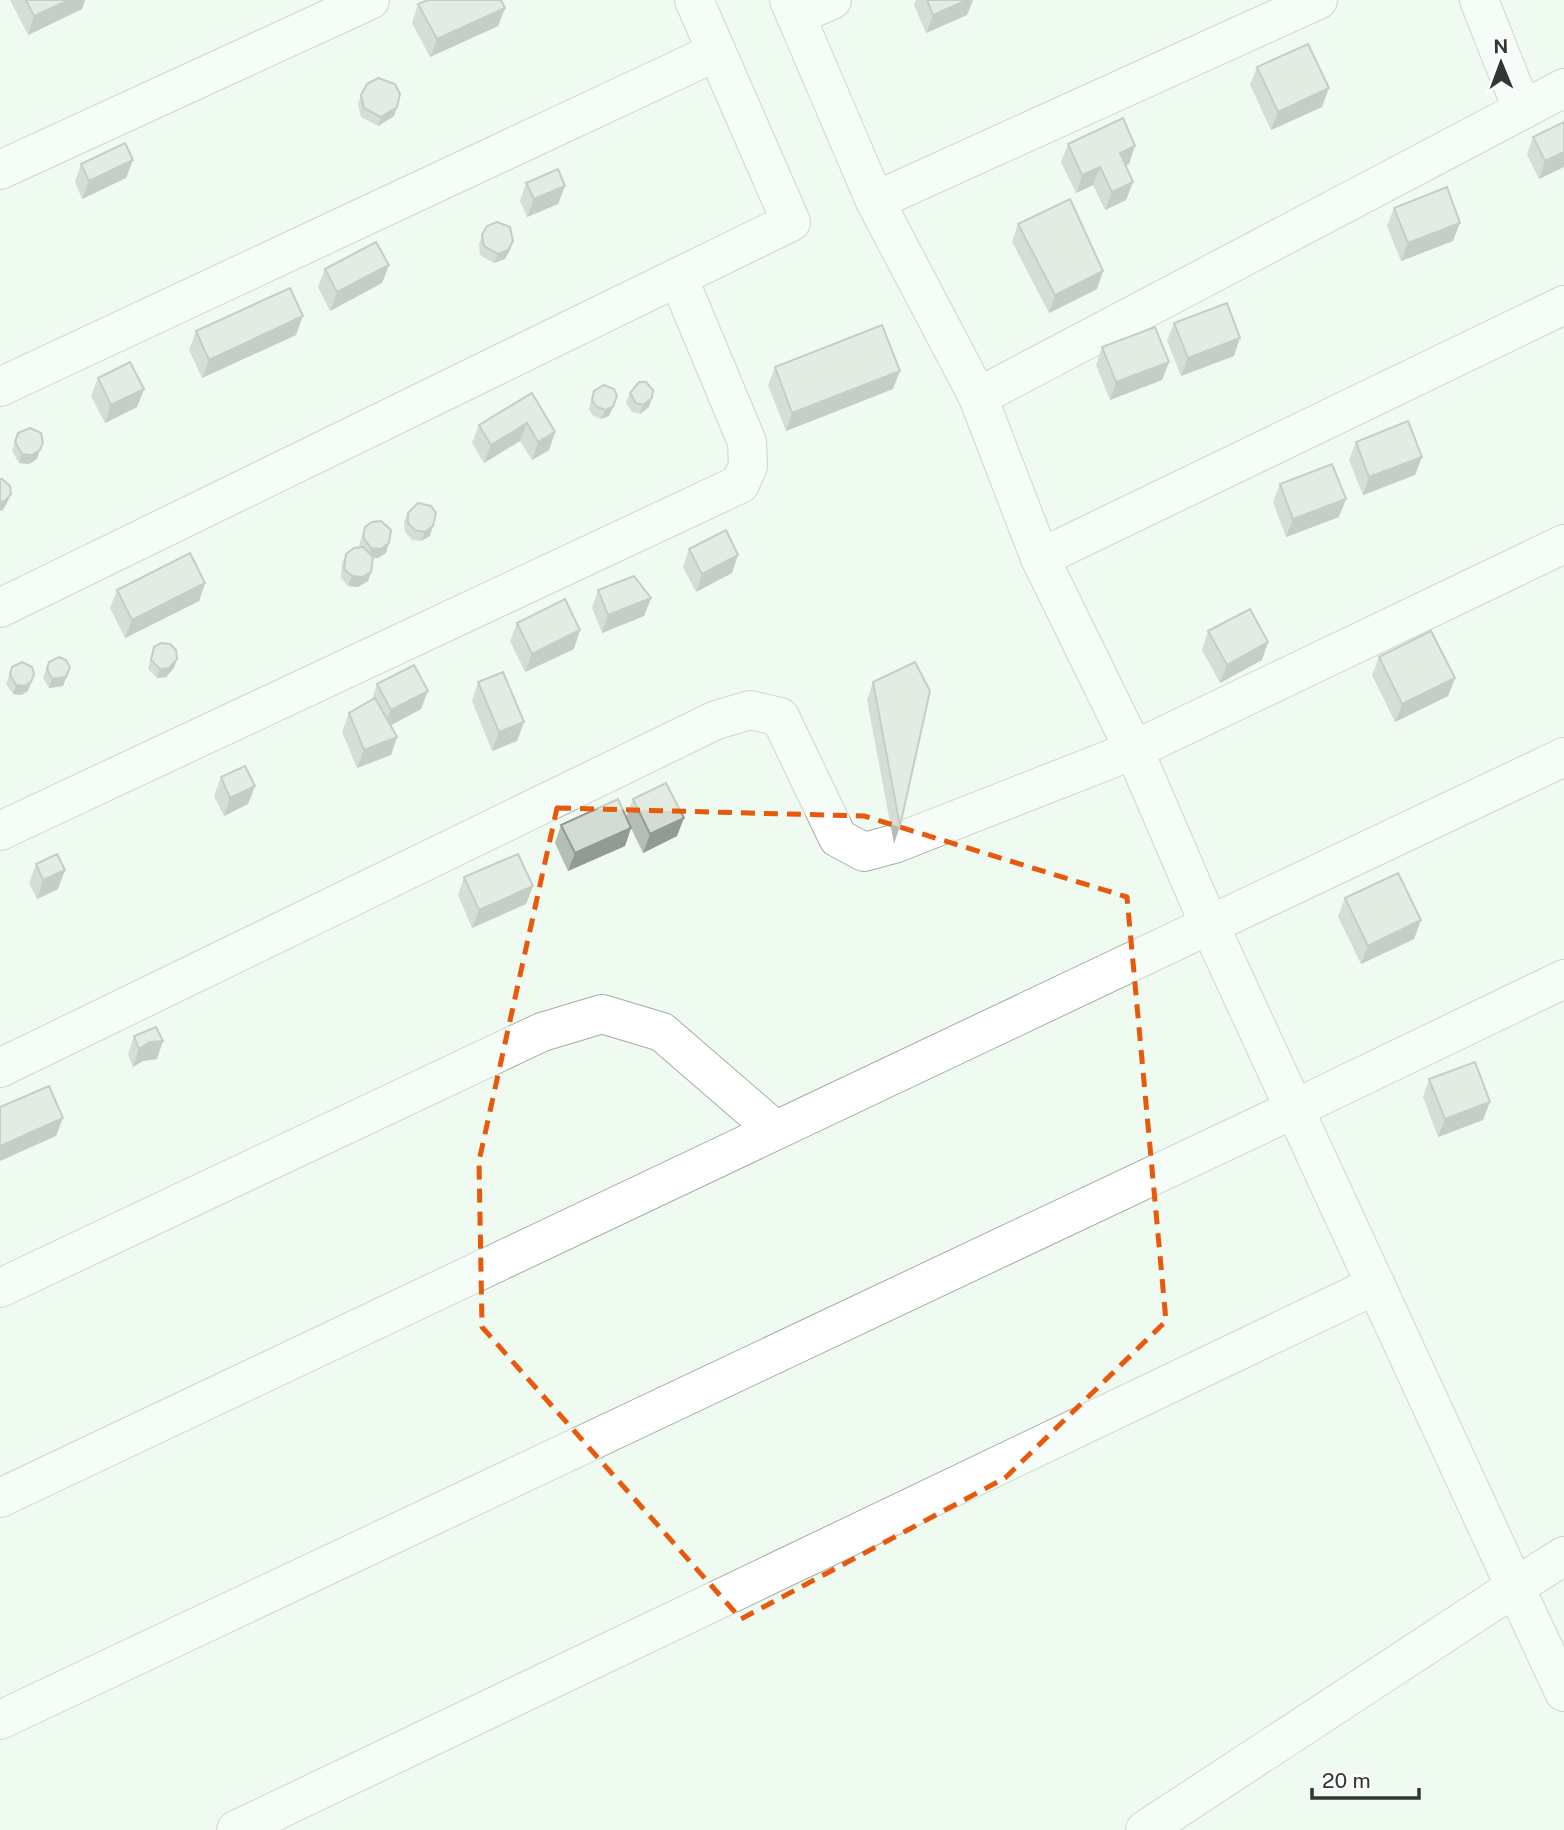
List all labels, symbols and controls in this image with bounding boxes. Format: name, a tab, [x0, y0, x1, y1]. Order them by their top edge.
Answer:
north arrow	[1466, 28, 1536, 98]
text: N	[1493, 35, 1508, 57]
scale bar	[1312, 1756, 1419, 1800]
text: 20 m	[1322, 1768, 1371, 1793]

